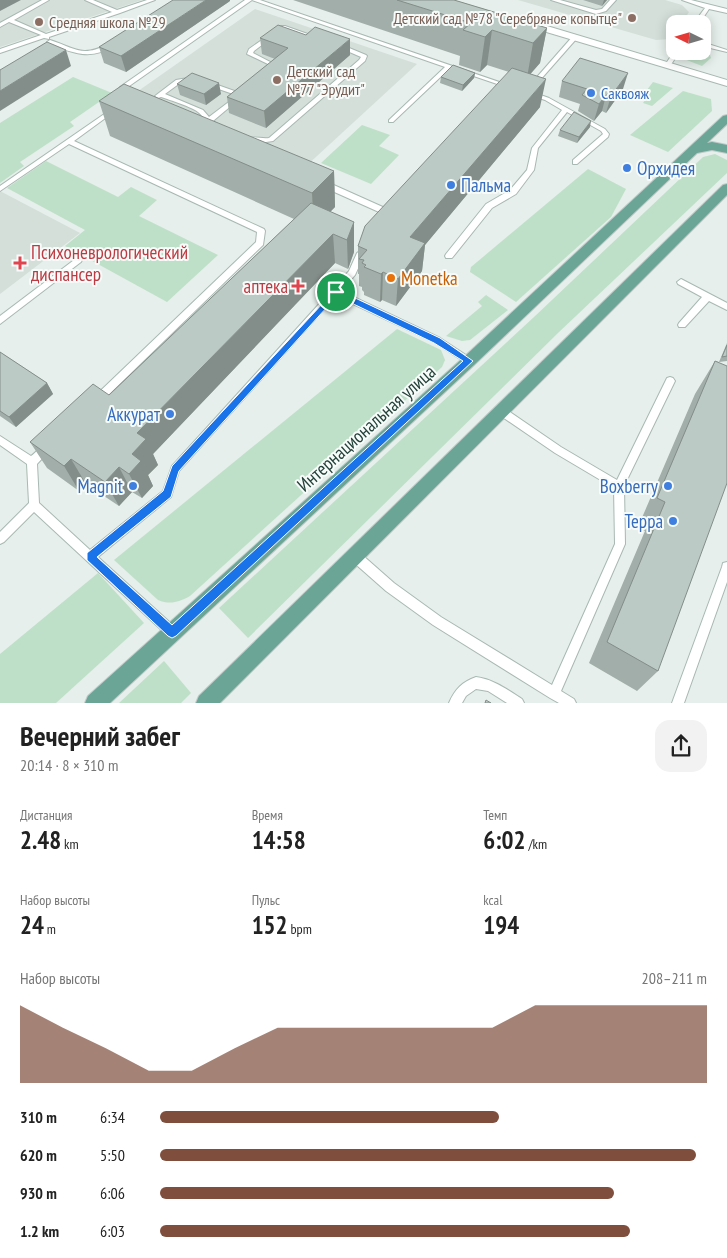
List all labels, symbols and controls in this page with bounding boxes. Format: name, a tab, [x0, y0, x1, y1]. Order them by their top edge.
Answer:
place label: Детский сад №78 "Серебряное копытце"	[393, 8, 622, 28]
place label: Средняя школа №29	[49, 12, 166, 32]
marker: Детский сад №78 "Серебряное копытце"	[626, 12, 638, 24]
north arrow	[666, 15, 711, 60]
map controls	[666, 15, 711, 60]
marker: Средняя школа №29	[33, 16, 45, 28]
place label: Детский сад №77 "Эрудит"	[287, 61, 365, 99]
marker: Детский сад №77 "Эрудит"	[271, 74, 283, 86]
place label: Саквояж	[601, 83, 649, 103]
marker: Саквояж	[585, 87, 597, 99]
place label: Орхидея	[637, 156, 695, 180]
marker: Орхидея	[621, 162, 633, 174]
place label: Пальма	[461, 173, 511, 197]
marker: Пальма	[445, 179, 457, 191]
place label: Психоневрологический диспансер	[31, 240, 188, 286]
marker: Психоневрологический диспансер	[13, 256, 27, 270]
place label: Monetka	[401, 266, 458, 290]
pin	[315, 271, 357, 313]
marker: Monetka	[385, 272, 397, 284]
place label: аптека	[244, 274, 288, 298]
icon: arrive	[322, 278, 350, 306]
marker: аптека	[292, 280, 304, 292]
street label: Интернациональная улица	[292, 359, 440, 497]
place label: Аккурат	[107, 402, 161, 426]
marker: Аккурат	[164, 408, 176, 420]
place label: Magnit	[77, 474, 124, 498]
place label: Boxberry	[600, 474, 659, 498]
marker: Magnit	[127, 480, 139, 492]
marker: Boxberry	[662, 480, 674, 492]
place label: Терра	[624, 509, 663, 533]
marker: Терра	[667, 515, 679, 527]
text: Вечерний забег	[20, 717, 180, 754]
button: share	[655, 720, 707, 772]
text: 20:14 · 8 × 310 m	[20, 755, 118, 775]
text: Дистанция	[20, 806, 73, 824]
text: Время	[252, 806, 283, 824]
text: Темп	[483, 806, 507, 824]
text: 2.48	[20, 824, 61, 856]
text: 14:58	[252, 824, 306, 856]
text: 6:02	[483, 824, 525, 856]
text: km	[61, 835, 79, 853]
text: /km	[525, 835, 547, 853]
text: Набор высоты	[20, 891, 90, 909]
text: Пульс	[252, 891, 280, 909]
text: kcal	[483, 891, 502, 909]
text: 24	[20, 909, 44, 941]
text: 152	[252, 909, 288, 941]
text: 194	[483, 909, 519, 941]
text: m	[44, 920, 56, 938]
text: bpm	[288, 920, 312, 938]
text: Набор высоты	[20, 968, 100, 988]
text: 208–211 m	[642, 968, 707, 988]
text: 310 m	[20, 1107, 57, 1127]
text: 6:34	[100, 1107, 125, 1127]
text: 620 m	[20, 1145, 57, 1165]
text: 5:50	[100, 1145, 125, 1165]
text: 930 m	[20, 1183, 57, 1203]
text: 6:06	[100, 1183, 125, 1203]
text: 1.2 km	[20, 1221, 59, 1241]
text: 6:03	[100, 1221, 125, 1241]

